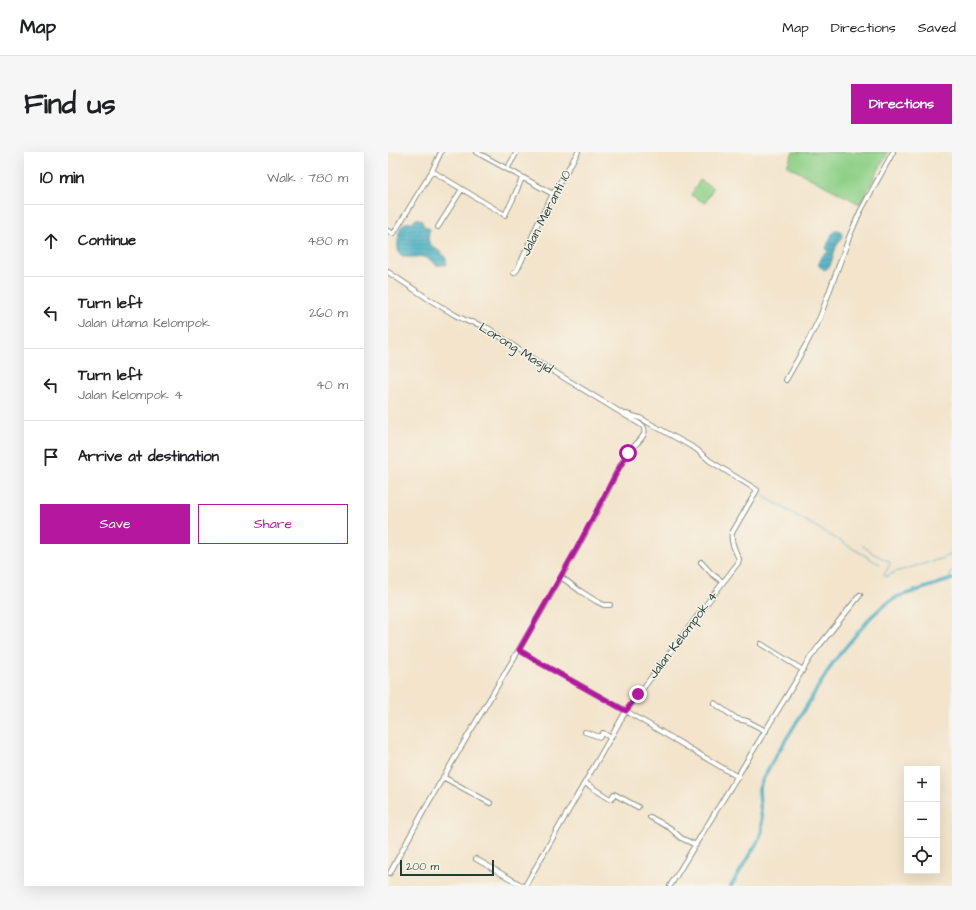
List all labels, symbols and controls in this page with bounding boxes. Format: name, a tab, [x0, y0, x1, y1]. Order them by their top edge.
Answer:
text: Map	[20, 14, 56, 41]
text: Map	[782, 18, 809, 38]
text: Directions	[831, 18, 896, 38]
text: Saved	[918, 18, 956, 38]
button: Directions	[851, 84, 952, 124]
text: Find us	[24, 85, 115, 124]
text: 10 min	[40, 166, 84, 190]
street label: Jalan Meranti 10	[517, 167, 575, 259]
text: Walk · 780 m	[267, 169, 348, 187]
icon: ahead	[40, 230, 62, 252]
text: Continue	[78, 230, 136, 251]
text: 480 m	[307, 232, 348, 250]
text: Turn left	[78, 293, 142, 314]
icon: left	[40, 302, 62, 324]
text: 260 m	[309, 304, 348, 322]
text: Jalan Utama Kelompok	[78, 314, 210, 332]
street label: Lorong Masjid	[475, 318, 557, 379]
text: Turn left	[78, 365, 142, 386]
icon: left	[40, 374, 62, 396]
text: 40 m	[316, 376, 348, 394]
text: Jalan Kelompok 4	[78, 386, 183, 404]
route start	[619, 444, 637, 462]
icon: arrive	[40, 446, 62, 468]
text: Arrive at destination	[78, 446, 219, 467]
button: Save	[40, 504, 190, 544]
button: Share	[198, 504, 348, 544]
street label: Jalan Kelompok 4	[644, 588, 722, 682]
route end	[629, 685, 647, 703]
map controls	[904, 766, 940, 874]
button: +	[904, 766, 940, 802]
button: −	[904, 802, 940, 838]
button: locate	[904, 838, 940, 874]
scale bar	[400, 858, 494, 877]
text: 200 m	[406, 859, 439, 874]

